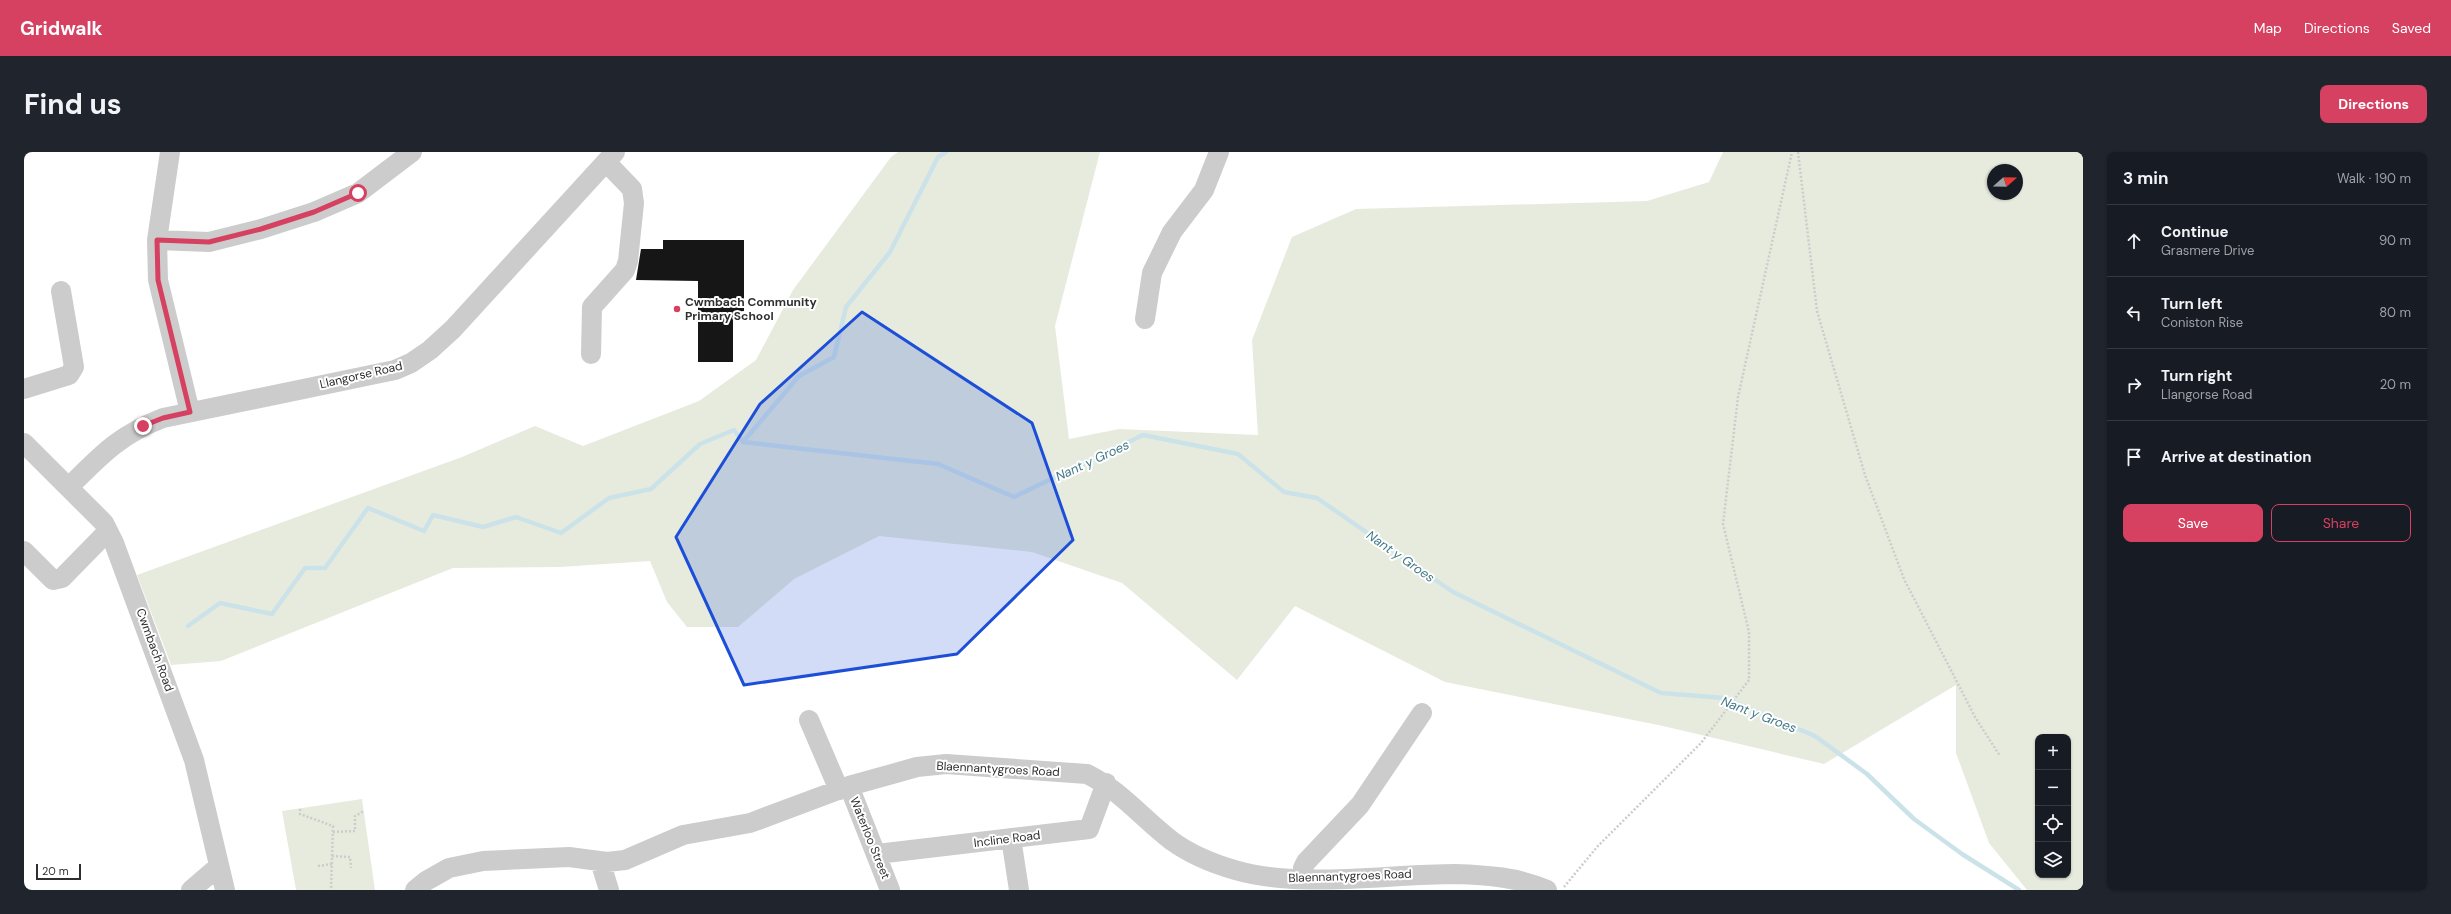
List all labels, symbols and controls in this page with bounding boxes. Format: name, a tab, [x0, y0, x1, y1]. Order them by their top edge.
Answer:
text: Gridwalk	[20, 16, 102, 41]
text: Map	[2254, 19, 2282, 37]
text: Directions	[2304, 19, 2370, 37]
text: Saved	[2392, 19, 2431, 37]
button: Directions	[2320, 85, 2427, 123]
text: Find us	[24, 86, 122, 123]
north arrow	[1987, 164, 2023, 200]
text: 3 min	[2123, 167, 2168, 189]
text: Walk · 190 m	[2337, 170, 2411, 187]
route start	[349, 184, 367, 202]
text: Continue	[2161, 222, 2229, 242]
icon: ahead	[2123, 230, 2145, 252]
text: 90 m	[2379, 232, 2411, 249]
text: Grasmere Drive	[2161, 242, 2254, 259]
place label: Cwmbach Community Primary School	[685, 294, 817, 324]
text: Turn left	[2161, 294, 2222, 314]
icon: left	[2123, 302, 2145, 324]
marker: Cwmbach Community Primary School	[672, 304, 682, 314]
text: 80 m	[2379, 304, 2411, 321]
text: Coniston Rise	[2161, 314, 2243, 331]
street label: Llangorse Road	[318, 358, 404, 392]
text: Turn right	[2161, 366, 2232, 386]
icon: right	[2123, 374, 2145, 396]
text: 20 m	[2380, 376, 2411, 393]
text: Llangorse Road	[2161, 386, 2252, 403]
route end	[134, 417, 152, 435]
water label: Nant y Groes	[1053, 436, 1132, 485]
icon: arrive	[2123, 446, 2145, 468]
text: Arrive at destination	[2161, 447, 2312, 467]
button: Save	[2123, 504, 2263, 542]
button: Share	[2271, 504, 2411, 542]
water label: Nant y Groes	[1363, 527, 1438, 586]
street label: Cwmbach Road	[133, 606, 177, 694]
water label: Nant y Groes	[1719, 692, 1799, 737]
map controls	[2035, 734, 2071, 878]
button: +	[2035, 734, 2071, 770]
street label: Blaennantygroes Road	[936, 758, 1060, 780]
button: −	[2035, 770, 2071, 806]
street label: Waterloo Street	[846, 795, 894, 882]
button: locate	[2035, 806, 2071, 842]
street label: Incline Road	[973, 827, 1041, 851]
button: layers	[2035, 842, 2071, 878]
scale bar	[36, 862, 81, 881]
text: 20 m	[42, 864, 68, 878]
street label: Blaennantygroes Road	[1288, 866, 1412, 886]

